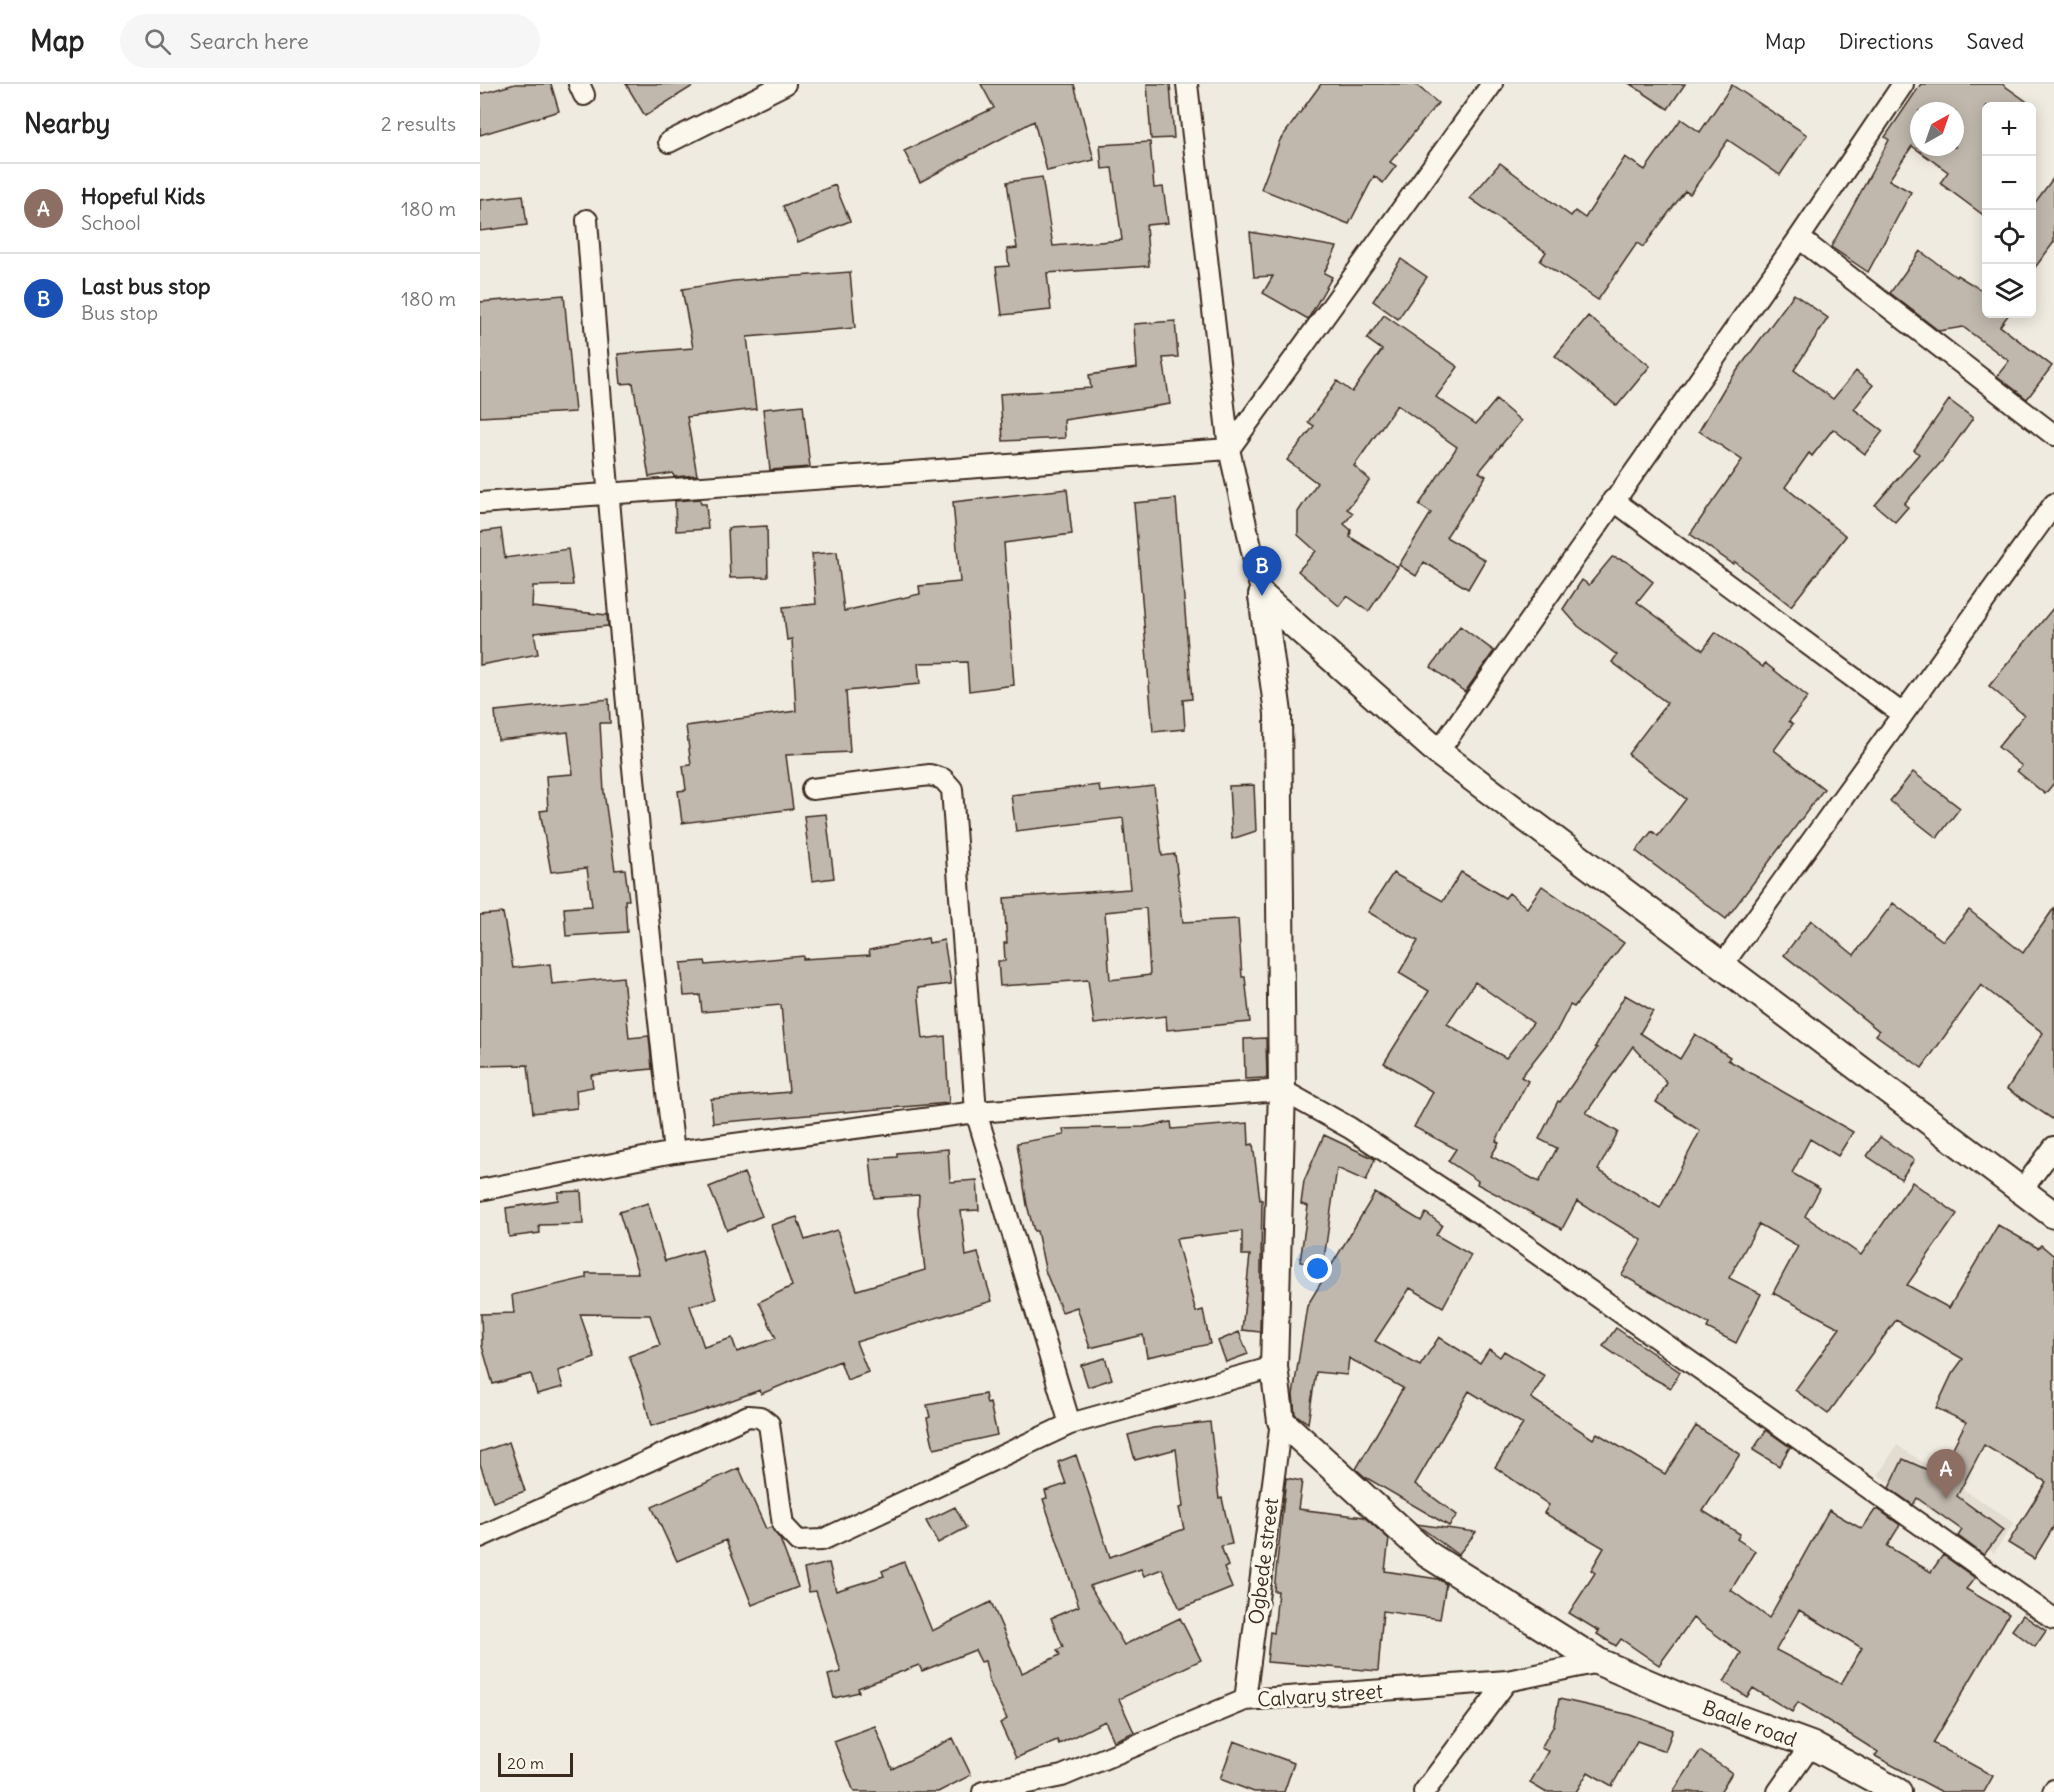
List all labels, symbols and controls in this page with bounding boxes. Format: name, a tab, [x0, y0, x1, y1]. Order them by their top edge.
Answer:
search box	[120, 14, 540, 68]
text: Map	[30, 23, 84, 59]
icon: search	[141, 25, 174, 58]
text: Search here	[189, 27, 309, 55]
text: Map	[1765, 28, 1806, 55]
text: Directions	[1839, 28, 1933, 55]
text: Saved	[1966, 28, 2024, 55]
north arrow	[1910, 102, 1964, 156]
map controls	[1982, 102, 2036, 318]
button: +	[1982, 102, 2036, 156]
text: Nearby	[24, 107, 110, 140]
text: 2 results	[381, 111, 456, 136]
button: −	[1982, 156, 2036, 210]
text: Hopeful Kids	[81, 182, 205, 210]
text: A	[37, 196, 50, 221]
text: 180 m	[401, 196, 456, 221]
text: School	[81, 210, 141, 235]
button: locate	[1982, 210, 2036, 264]
button: layers	[1982, 264, 2036, 318]
text: Last bus stop	[81, 272, 211, 300]
text: B	[37, 286, 50, 311]
text: 180 m	[401, 286, 456, 311]
text: Bus stop	[81, 300, 158, 325]
pin: B	[1242, 546, 1282, 596]
your location	[1303, 1254, 1332, 1283]
pin: A	[1926, 1450, 1966, 1499]
street label: Ogbede street	[1243, 1496, 1283, 1626]
street label: Calvary street	[1256, 1678, 1384, 1712]
street label: Baale road	[1700, 1694, 1801, 1751]
scale bar	[498, 1750, 573, 1778]
text: 20 m	[507, 1753, 544, 1773]

